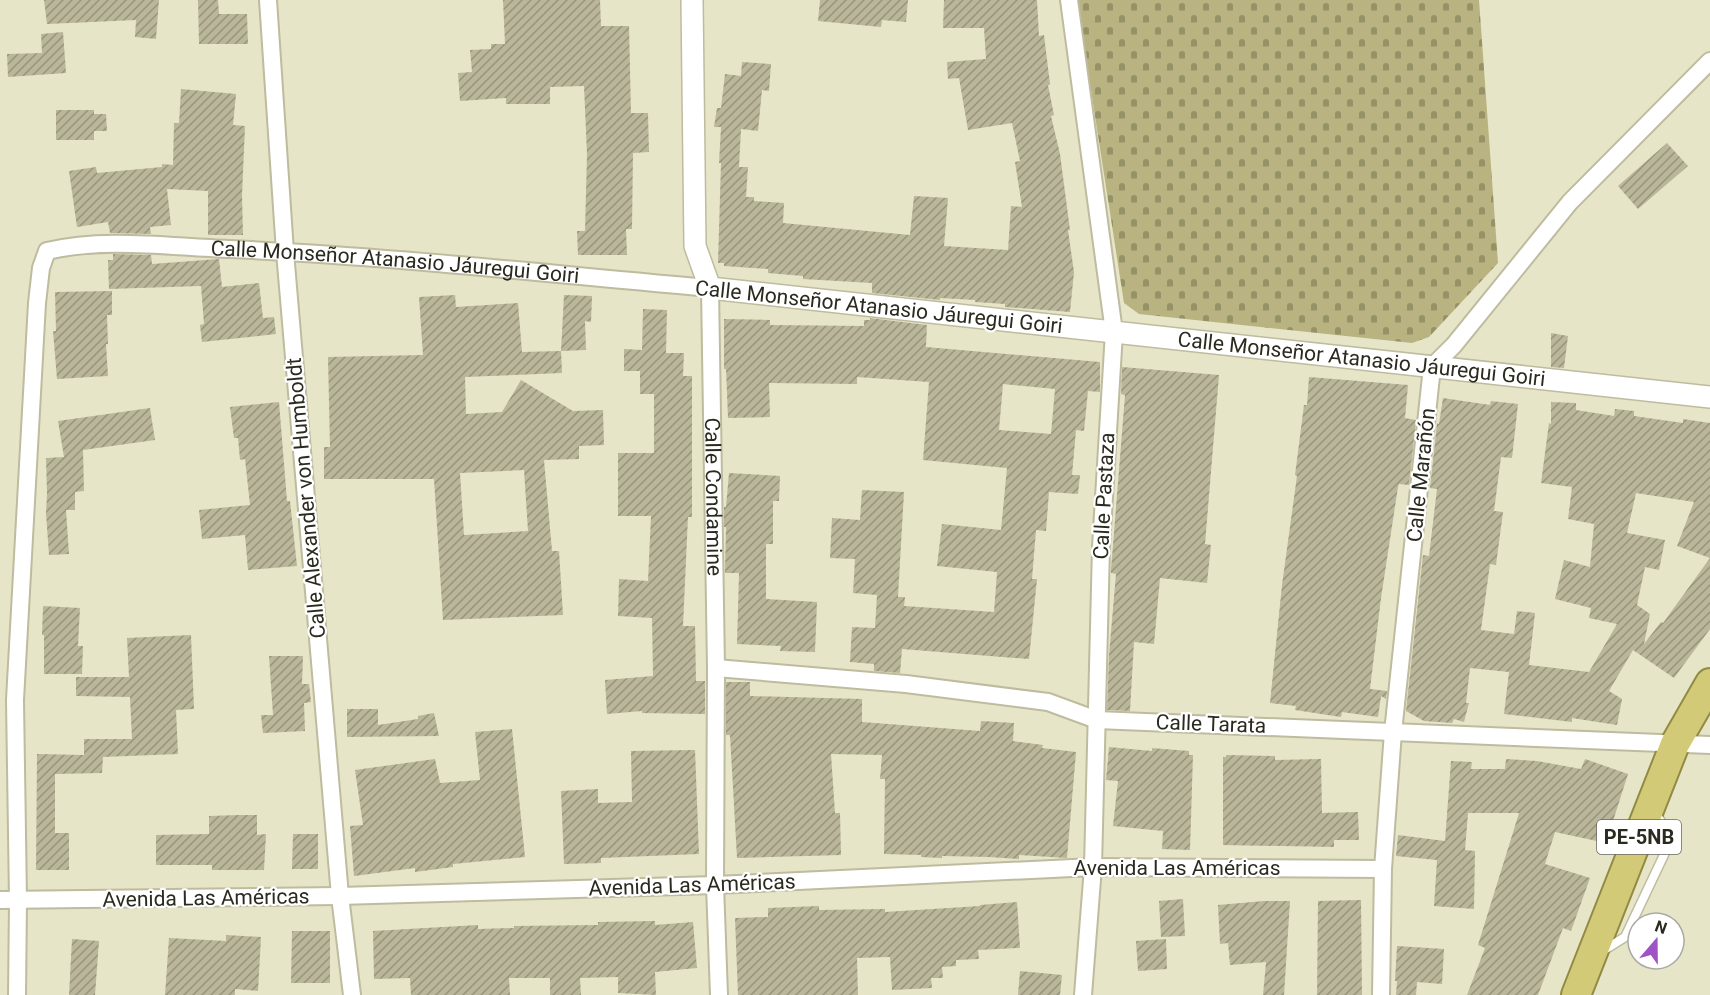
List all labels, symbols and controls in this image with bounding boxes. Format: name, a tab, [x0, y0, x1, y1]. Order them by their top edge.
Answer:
street label: Calle Monseñor Atanasio Jáuregui Goiri	[210, 236, 580, 288]
street label: Calle Monseñor Atanasio Jáuregui Goiri	[694, 276, 1064, 338]
street label: Calle Monseñor Atanasio Jáuregui Goiri	[1177, 327, 1547, 391]
street label: Calle Alexander von Humboldt	[282, 357, 330, 639]
street label: Calle Marañón	[1402, 407, 1440, 543]
street label: Calle Condamine	[700, 417, 727, 576]
street label: Calle Pastaza	[1089, 432, 1119, 560]
street label: Calle Tarata	[1155, 710, 1267, 738]
road number: PE-5NB	[1597, 820, 1681, 854]
street label: Avenida Las Américas	[1073, 856, 1281, 880]
street label: Avenida Las Américas	[588, 869, 796, 901]
street label: Avenida Las Américas	[102, 884, 310, 912]
north arrow	[1626, 911, 1686, 971]
text: N	[1652, 917, 1670, 938]

